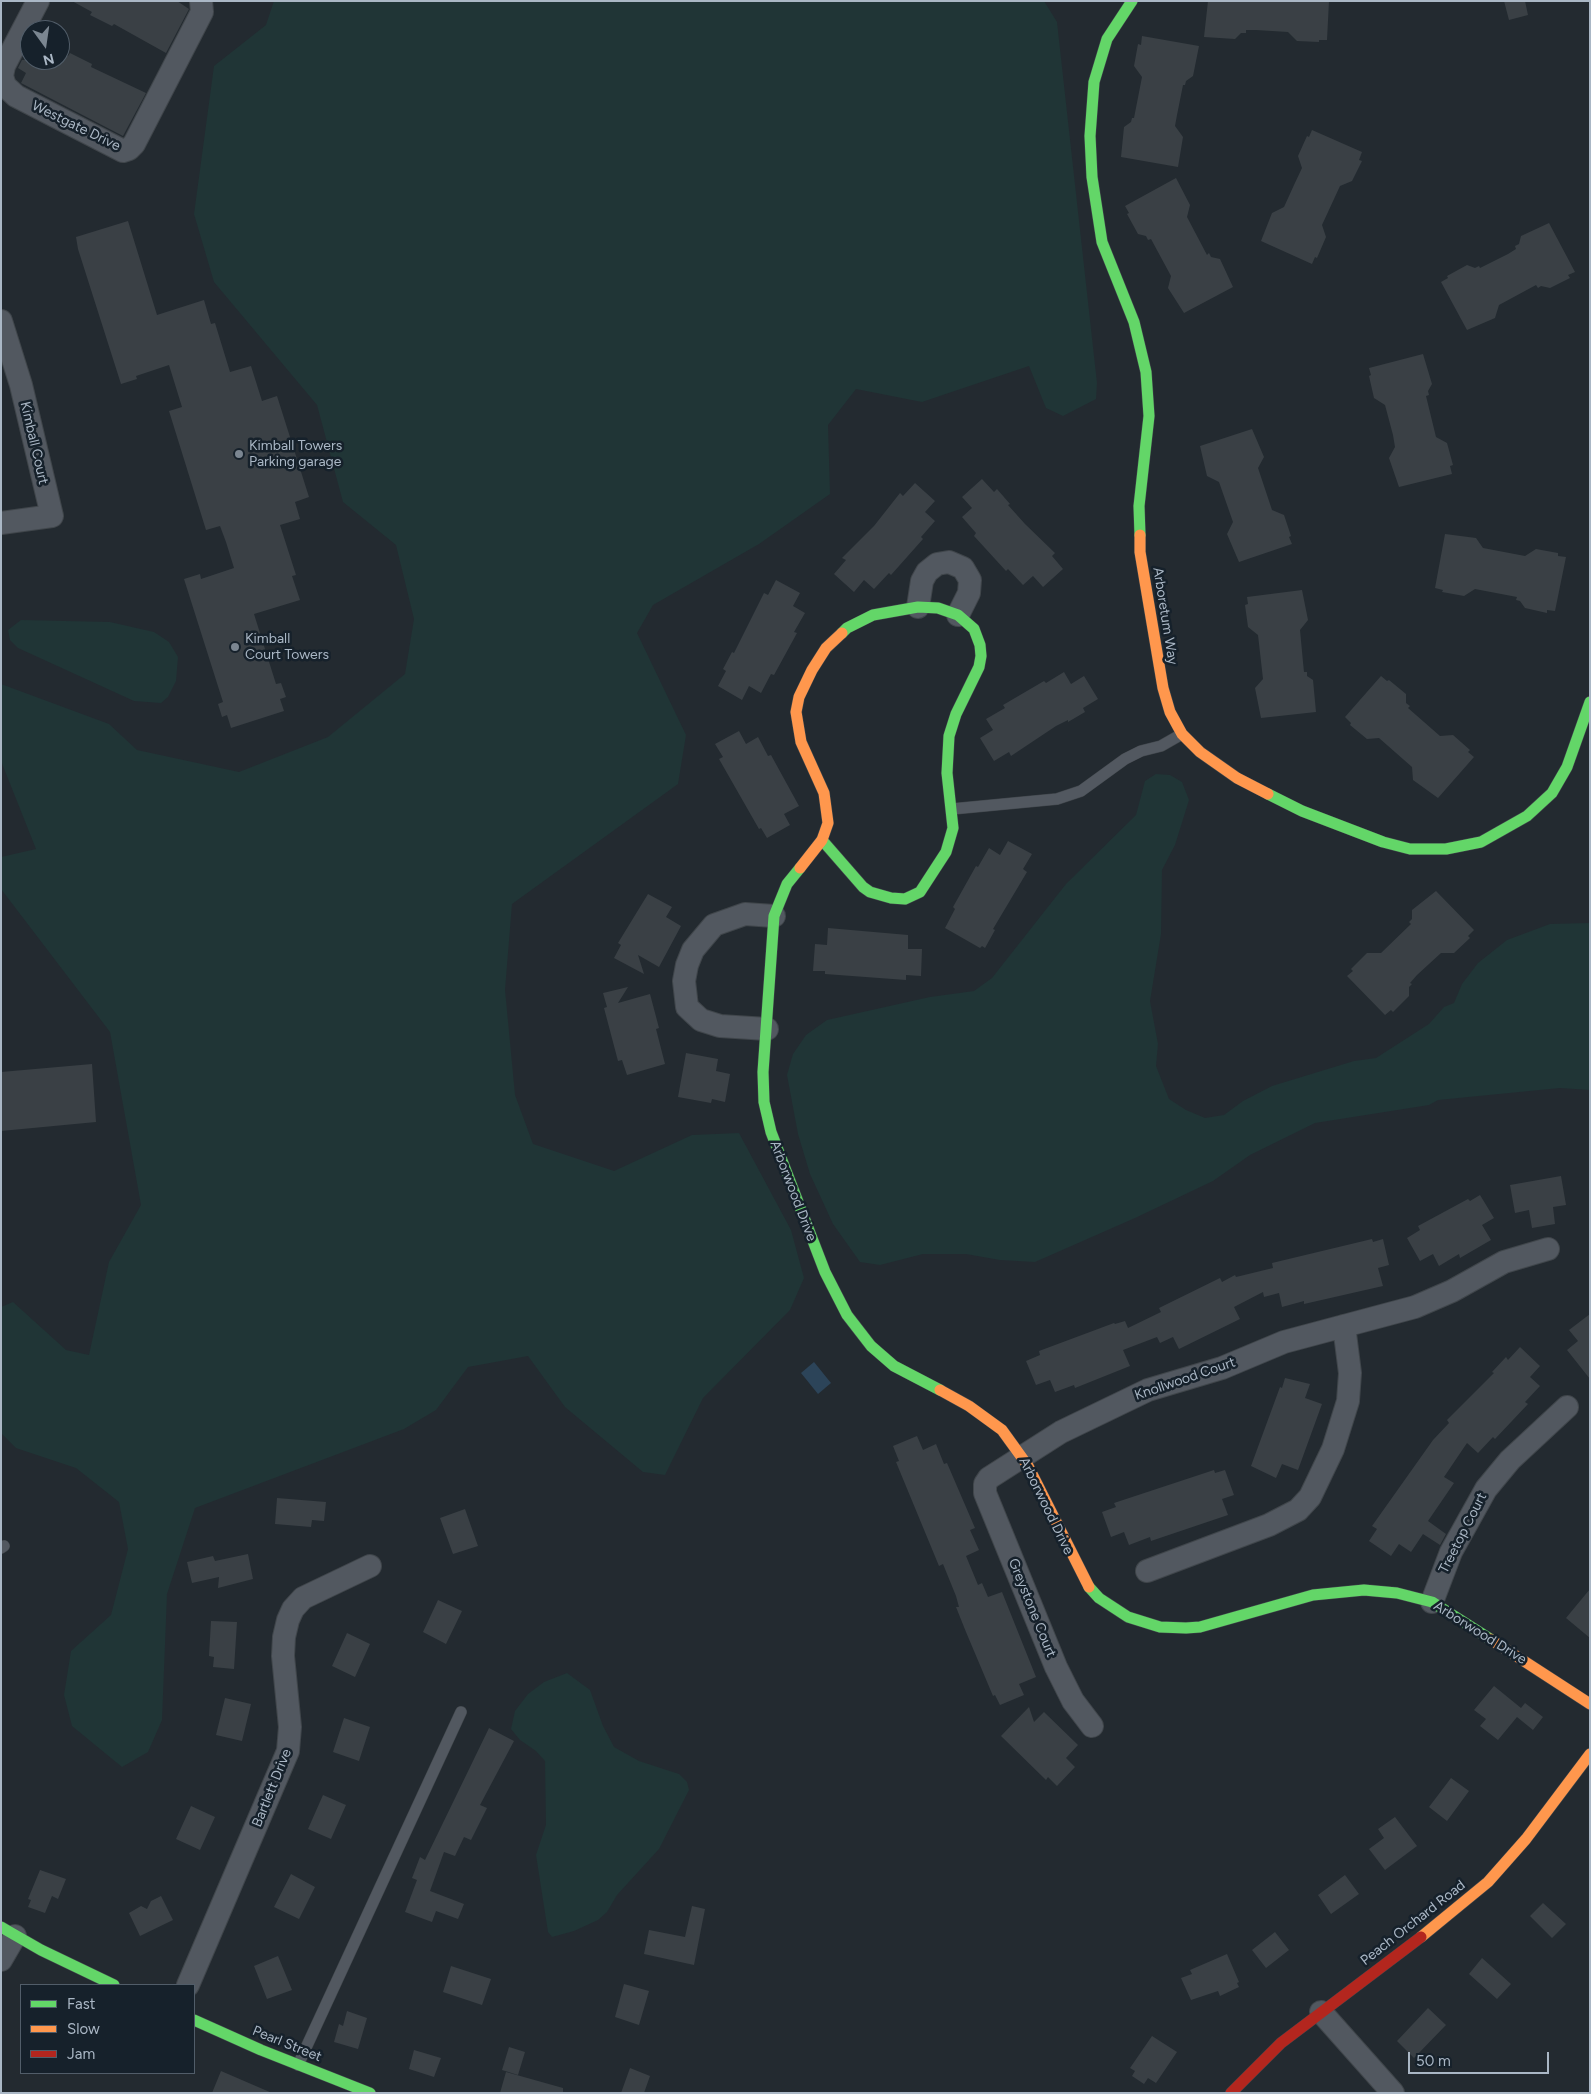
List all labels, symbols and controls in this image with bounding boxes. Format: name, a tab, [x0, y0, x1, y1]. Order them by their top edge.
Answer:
north arrow	[20, 20, 70, 70]
text: N	[41, 50, 56, 69]
street label: Westgate Drive	[29, 97, 123, 155]
street label: Kimball Court	[16, 400, 52, 486]
place label: Kimball Towers Parking garage	[249, 438, 342, 471]
marker: Kimball Towers Parking garage	[233, 448, 245, 460]
street label: Arboretum Way	[1149, 566, 1181, 666]
place label: Kimball Court Towers	[245, 631, 329, 664]
marker: Kimball Court Towers	[229, 641, 241, 653]
street label: Arborwood Drive	[766, 1138, 820, 1244]
street label: Knollwood Court	[1132, 1354, 1238, 1404]
street label: Arborwood Drive	[1015, 1455, 1077, 1557]
street label: Treetop Court	[1435, 1490, 1491, 1576]
street label: Greystone Court	[1005, 1556, 1059, 1660]
street label: Arborwood Drive	[1430, 1598, 1530, 1668]
street label: Bartlett Drive	[249, 1746, 295, 1830]
street label: Peach Orchard Road	[1357, 1877, 1469, 1969]
legend	[20, 1984, 195, 2074]
text: Fast	[67, 1995, 95, 2013]
text: Slow	[67, 2020, 100, 2038]
street label: Pearl Street	[250, 2022, 324, 2066]
scale bar	[1411, 2042, 1552, 2074]
text: Jam	[67, 2045, 95, 2063]
text: 50 m	[1416, 2052, 1451, 2070]

